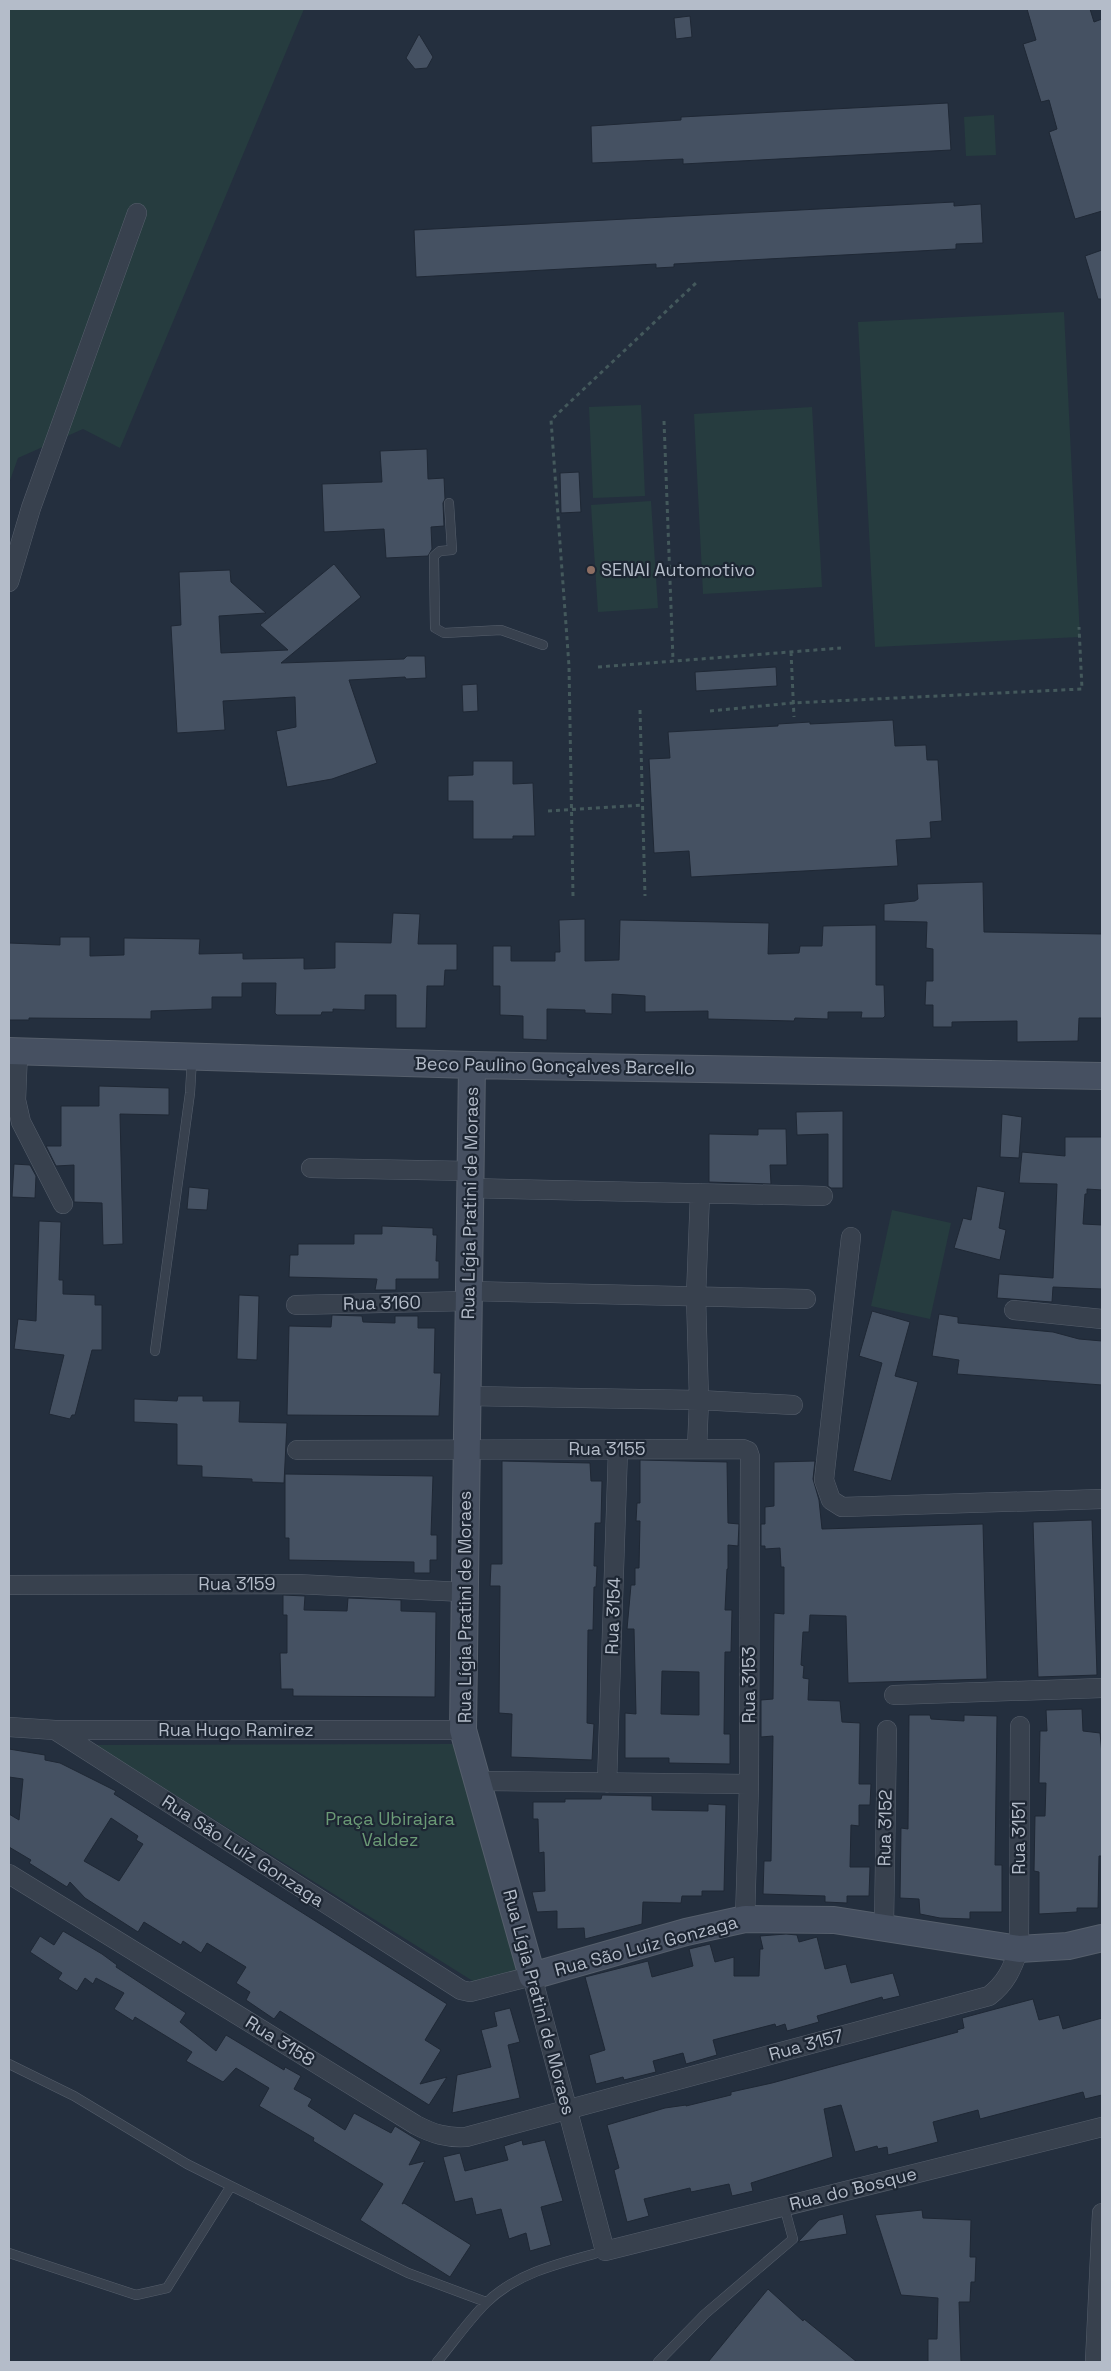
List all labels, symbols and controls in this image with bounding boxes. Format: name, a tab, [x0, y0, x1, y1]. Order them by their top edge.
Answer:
place label: SENAI Automotivo	[601, 558, 755, 581]
marker: SENAI Automotivo	[585, 564, 597, 576]
street label: Beco Paulino Gonçalves Barcello	[415, 1052, 695, 1079]
street label: Rua Lígia Pratini de Moraes	[456, 1086, 483, 1320]
street label: Rua 3160	[343, 1290, 421, 1315]
street label: Rua 3155	[568, 1437, 646, 1460]
street label: Rua Lígia Pratini de Moraes	[453, 1491, 476, 1723]
street label: Rua 3159	[198, 1572, 276, 1595]
street label: Rua 3154	[600, 1577, 625, 1655]
street label: Rua 3153	[737, 1646, 760, 1724]
street label: Rua Hugo Ramirez	[158, 1718, 314, 1741]
street label: Rua 3152	[872, 1789, 897, 1867]
street label: Rua São Luiz Gonzaga	[158, 1790, 329, 1912]
street label: Rua 3151	[1007, 1801, 1030, 1875]
park label: Praça Ubirajara Valdez	[325, 1807, 455, 1851]
street label: Rua Lígia Pratini de Moraes	[498, 1887, 581, 2117]
street label: Rua São Luiz Gonzaga	[552, 1910, 740, 1981]
street label: Rua 3158	[241, 2010, 319, 2071]
street label: Rua 3157	[766, 2024, 846, 2065]
street label: Rua do Bosque	[787, 2162, 919, 2215]

